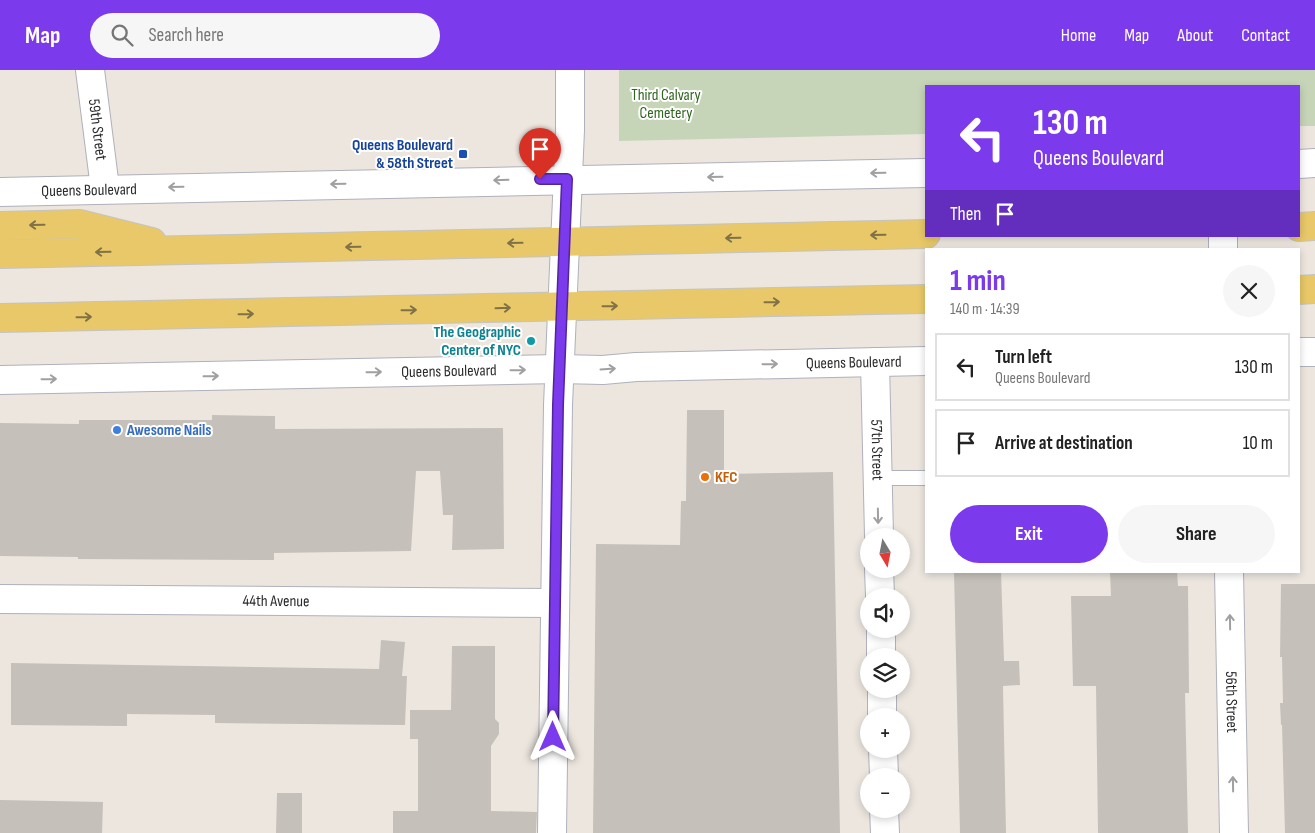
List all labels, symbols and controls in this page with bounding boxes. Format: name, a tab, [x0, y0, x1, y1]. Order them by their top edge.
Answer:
search box	[90, 13, 440, 58]
text: Map	[25, 21, 60, 50]
icon: search	[108, 21, 136, 49]
text: Search here	[148, 24, 224, 47]
text: Home	[1061, 25, 1096, 46]
text: Map	[1124, 25, 1149, 46]
text: About	[1177, 25, 1213, 46]
text: Contact	[1241, 25, 1290, 46]
park label: Third Calvary Cemetery	[631, 86, 701, 123]
street label: 59th Street	[84, 98, 111, 161]
text: 130 m	[1033, 102, 1108, 145]
icon: left	[950, 105, 1015, 170]
pin	[519, 128, 561, 179]
icon: arrive	[526, 135, 554, 163]
place label: Queens Boulevard & 58th Street	[352, 136, 453, 173]
text: Queens Boulevard	[1033, 145, 1164, 172]
marker: Queens Boulevard & 58th Street	[457, 148, 469, 160]
one-way arrow	[870, 169, 886, 178]
one-way arrow	[707, 172, 723, 181]
one-way arrow	[493, 175, 509, 185]
street label: Queens Boulevard	[41, 180, 137, 201]
one-way arrow	[330, 180, 346, 189]
one-way arrow	[168, 182, 184, 192]
icon: arrive	[991, 200, 1019, 228]
text: Then	[950, 203, 981, 226]
one-way arrow	[29, 220, 46, 230]
one-way arrow	[870, 230, 886, 240]
one-way arrow	[725, 234, 741, 243]
one-way arrow	[507, 239, 523, 248]
one-way arrow	[345, 242, 361, 252]
one-way arrow	[95, 247, 112, 257]
text: 1 min	[950, 263, 1006, 299]
button: close	[1223, 265, 1275, 317]
one-way arrow	[764, 298, 780, 307]
text: 140 m · 14:39	[950, 300, 1020, 319]
one-way arrow	[601, 301, 617, 311]
one-way arrow	[494, 303, 511, 313]
one-way arrow	[401, 306, 417, 315]
one-way arrow	[238, 309, 254, 318]
one-way arrow	[76, 312, 92, 322]
place label: The Geographic Center of NYC	[433, 323, 521, 360]
marker: The Geographic Center of NYC	[525, 335, 537, 347]
text: Turn left	[995, 346, 1052, 369]
street label: Queens Boulevard	[806, 352, 902, 373]
icon: left	[952, 353, 980, 381]
text: 130 m	[1235, 356, 1273, 379]
one-way arrow	[762, 359, 778, 369]
street label: Queens Boulevard	[401, 361, 497, 382]
one-way arrow	[509, 365, 525, 375]
one-way arrow	[600, 365, 616, 374]
one-way arrow	[365, 368, 381, 377]
text: Queens Boulevard	[995, 369, 1090, 388]
one-way arrow	[202, 371, 219, 381]
one-way arrow	[40, 375, 56, 384]
street label: 57th Street	[867, 419, 887, 481]
place label: Awesome Nails	[126, 421, 211, 440]
marker: Awesome Nails	[111, 424, 123, 436]
icon: arrive	[952, 429, 980, 457]
text: Arrive at destination	[995, 432, 1133, 455]
text: 10 m	[1243, 432, 1273, 455]
place label: KFC	[715, 468, 738, 487]
marker: KFC	[699, 471, 711, 483]
button: Exit	[950, 505, 1108, 563]
button: Share	[1118, 505, 1275, 563]
one-way arrow	[873, 508, 883, 524]
north arrow	[860, 528, 910, 578]
map controls	[860, 528, 910, 818]
button: sound	[860, 588, 910, 638]
street label: 44th Avenue	[242, 591, 310, 611]
one-way arrow	[1225, 614, 1235, 630]
button: layers	[860, 648, 910, 698]
street label: 56th Street	[1221, 671, 1242, 733]
button: +	[860, 708, 910, 758]
position arrow	[526, 710, 578, 762]
button: −	[860, 768, 910, 818]
one-way arrow	[1228, 777, 1238, 793]

